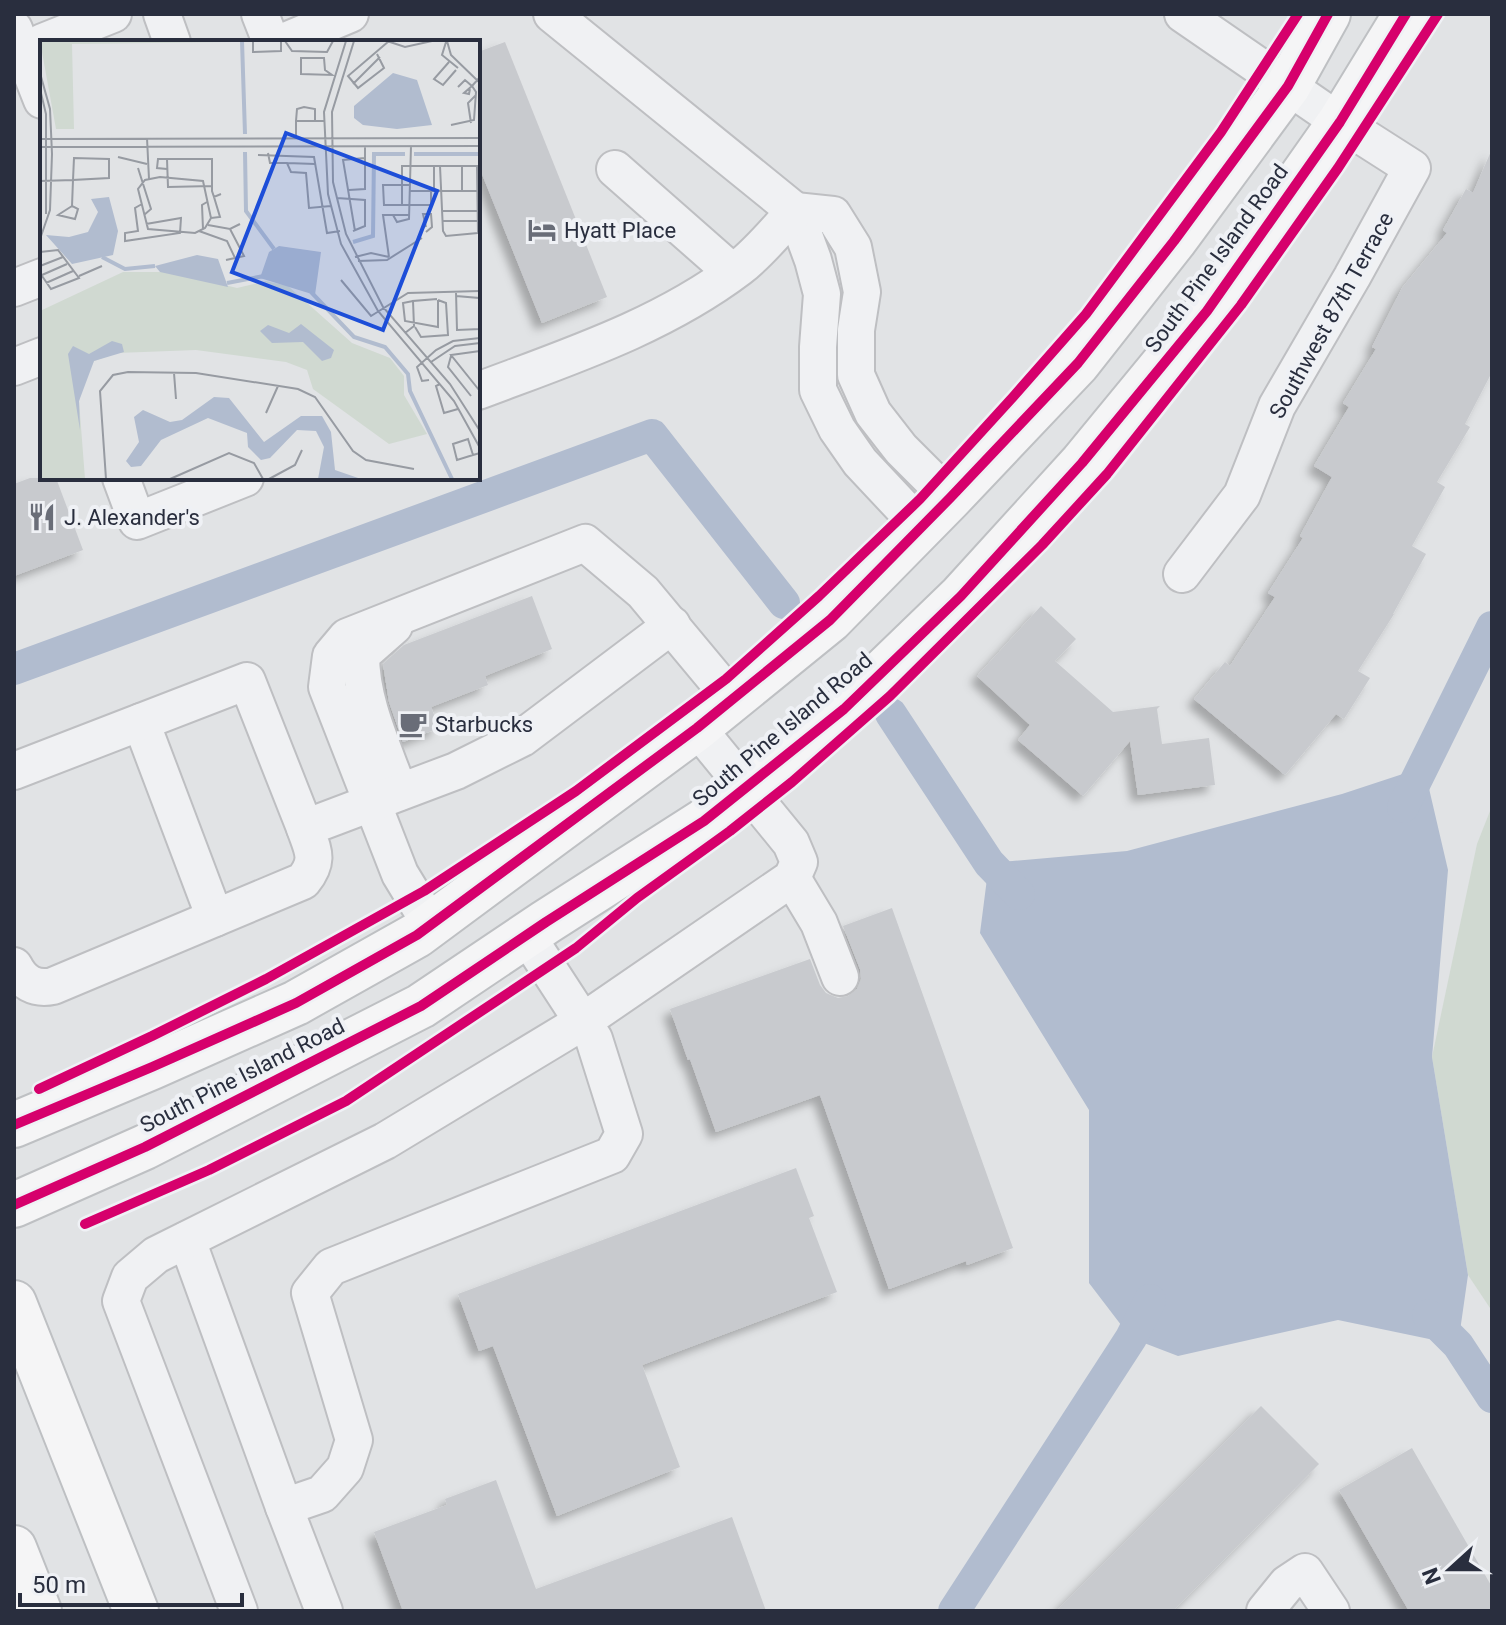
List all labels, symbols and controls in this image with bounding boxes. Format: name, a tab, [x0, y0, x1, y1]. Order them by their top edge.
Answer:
inset map	[40, 40, 480, 480]
street label: South Pine Island Road	[1140, 159, 1293, 357]
street label: Southwest 87th Terrace	[1264, 208, 1399, 423]
hotel icon: Hyatt Place	[527, 215, 557, 245]
place label: Hyatt Place	[564, 218, 676, 243]
restaurant icon: J. Alexander's	[27, 502, 57, 532]
place label: J. Alexander's	[64, 505, 200, 530]
street label: South Pine Island Road	[688, 647, 877, 812]
cafe icon: Starbucks	[398, 709, 428, 739]
place label: Starbucks	[435, 712, 533, 737]
street label: South Pine Island Road	[136, 1013, 349, 1138]
north arrow	[1410, 1529, 1490, 1609]
scale bar	[20, 1557, 242, 1607]
text: N	[1417, 1564, 1446, 1588]
text: 50 m	[32, 1571, 86, 1599]

